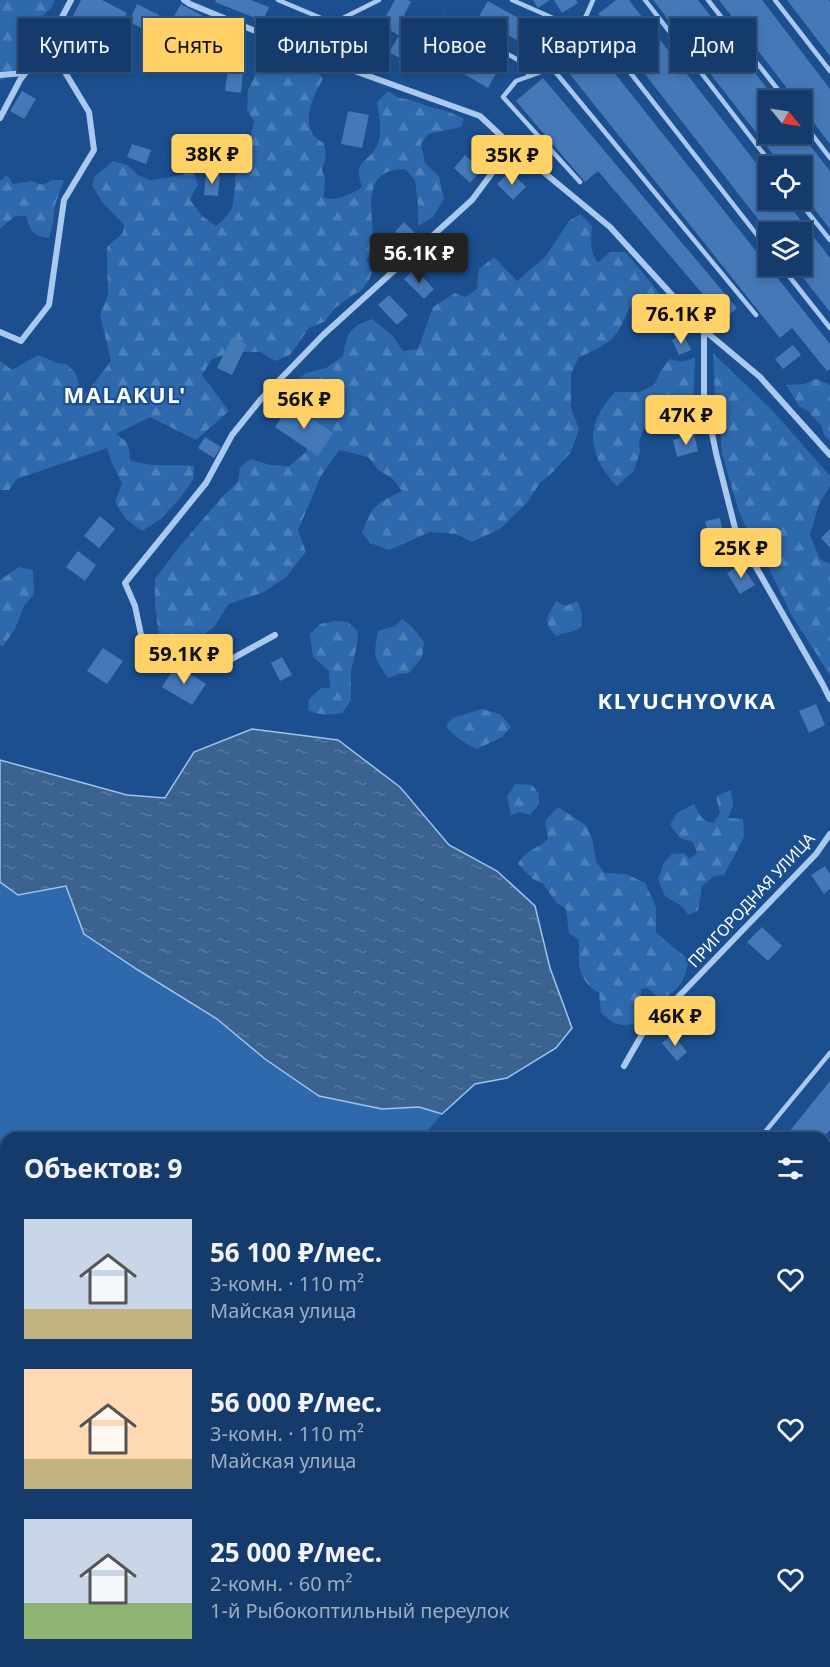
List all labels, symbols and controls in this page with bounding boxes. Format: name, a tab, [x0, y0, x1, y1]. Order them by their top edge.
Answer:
chip: Купить	[18, 18, 131, 72]
chip: Снять	[143, 18, 244, 72]
chip: Фильтры	[256, 18, 389, 72]
chip: Новое	[401, 18, 507, 72]
chip: Квартира	[519, 18, 658, 72]
chip: Дом	[670, 18, 756, 72]
north arrow	[758, 90, 812, 144]
map controls	[758, 90, 812, 276]
pin: 38K ₽	[170, 134, 254, 185]
pin: 35K ₽	[470, 135, 554, 186]
text: 38K ₽	[185, 140, 239, 167]
text: 35K ₽	[485, 141, 539, 168]
button: locate	[758, 156, 812, 210]
button: layers	[758, 222, 812, 276]
pin: 56.1K ₽	[364, 233, 474, 284]
text: 56.1K ₽	[384, 239, 454, 266]
pin: 76.1K ₽	[626, 294, 736, 345]
text: 76.1K ₽	[646, 300, 716, 327]
district label: MALAKUL'	[63, 379, 187, 409]
pin: 56K ₽	[262, 379, 346, 430]
text: 56K ₽	[277, 385, 331, 412]
pin: 47K ₽	[644, 395, 728, 446]
text: 47K ₽	[659, 401, 713, 428]
pin: 25K ₽	[699, 528, 783, 579]
text: 25K ₽	[714, 534, 768, 561]
pin: 59.1K ₽	[129, 634, 239, 685]
text: 59.1K ₽	[149, 640, 219, 667]
district label: KLYUCHYOVKA	[598, 685, 776, 715]
street label: ПРИГОРОДНАЯ УЛИЦА	[683, 827, 820, 972]
pin: 46K ₽	[633, 996, 717, 1047]
text: 46K ₽	[648, 1002, 702, 1029]
text: Объектов: 9	[24, 1150, 182, 1186]
icon: filters	[774, 1152, 807, 1185]
text: 56 100 ₽/мес.	[210, 1234, 382, 1270]
icon: home	[72, 1243, 144, 1315]
icon: heart	[774, 1263, 807, 1296]
text: 3-комн. · 110 m²	[210, 1270, 364, 1297]
text: Майская улица	[210, 1297, 356, 1324]
text: 56 000 ₽/мес.	[210, 1384, 382, 1420]
icon: home	[72, 1393, 144, 1465]
icon: heart	[774, 1413, 807, 1446]
text: 3-комн. · 110 m²	[210, 1420, 364, 1447]
text: Майская улица	[210, 1447, 356, 1474]
text: 25 000 ₽/мес.	[210, 1534, 382, 1570]
icon: home	[72, 1543, 144, 1615]
icon: heart	[774, 1563, 807, 1596]
text: 2-комн. · 60 m²	[210, 1570, 353, 1597]
text: 1-й Рыбокоптильный переулок	[210, 1597, 509, 1624]

